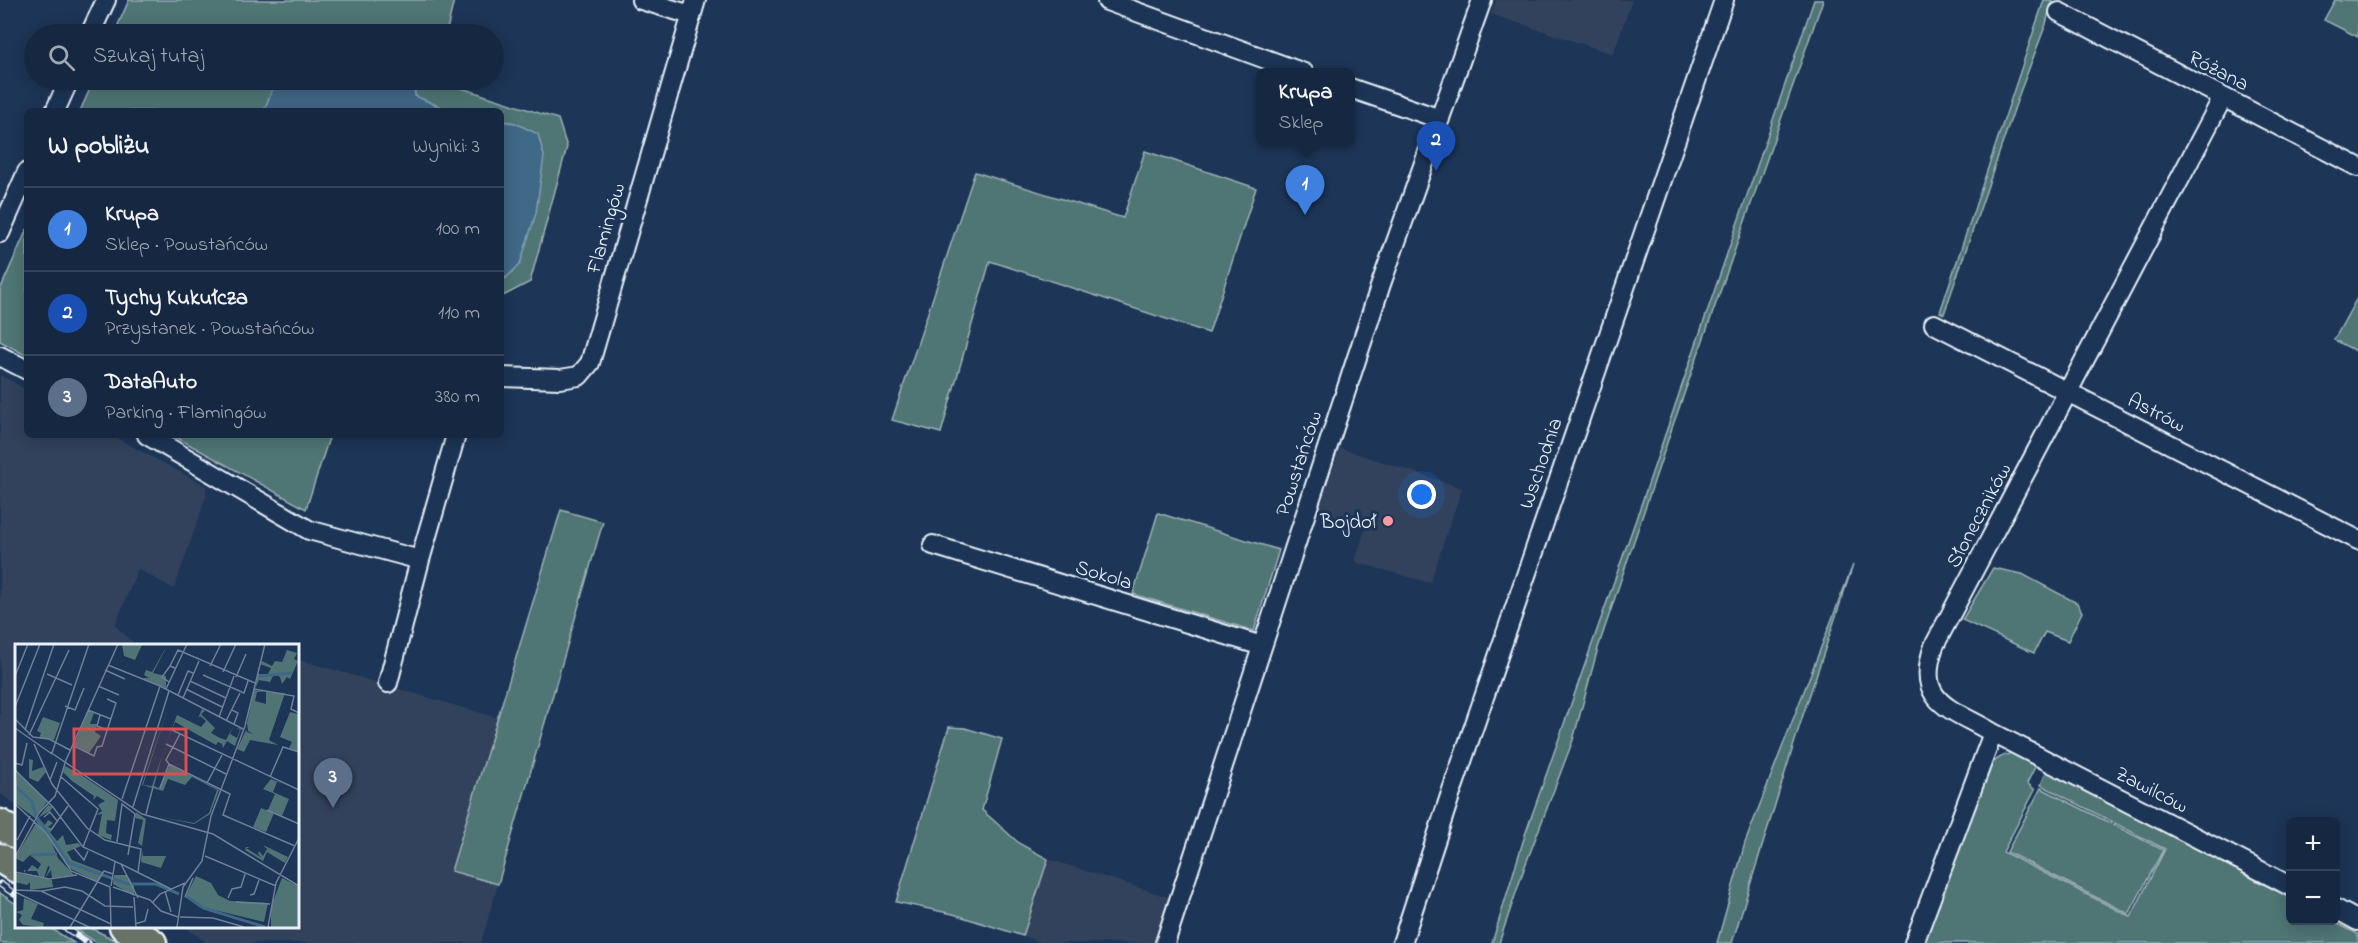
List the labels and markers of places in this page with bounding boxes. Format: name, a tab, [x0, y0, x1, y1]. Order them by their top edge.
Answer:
pin: 2	[1416, 122, 1456, 171]
pin: 1	[1286, 166, 1324, 215]
place label: Bojdoł	[1319, 508, 1377, 538]
marker: Bojdoł	[1381, 514, 1395, 528]
pin: 3	[314, 758, 352, 808]

